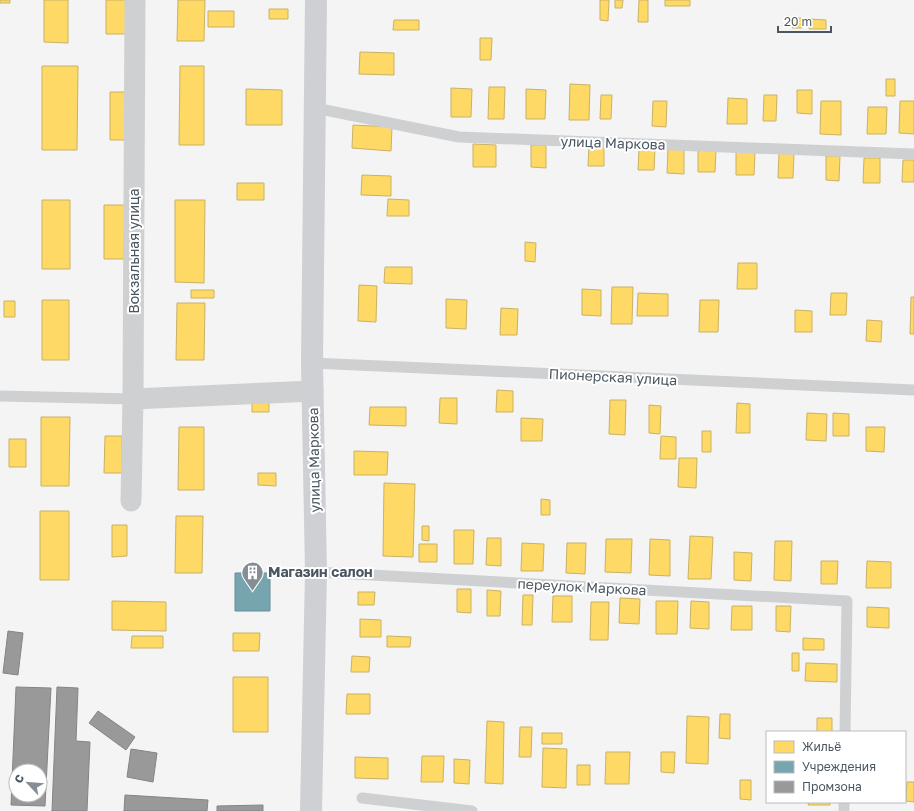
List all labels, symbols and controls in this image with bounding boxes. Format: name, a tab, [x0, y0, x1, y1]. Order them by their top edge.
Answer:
scale bar	[778, 8, 831, 34]
text: 20 m	[784, 14, 812, 29]
street label: улица Маркова	[560, 132, 666, 153]
street label: Вокзальная улица	[125, 188, 142, 314]
street label: Пионерская улица	[548, 365, 678, 388]
street label: улица Маркова	[304, 407, 323, 513]
building icon: Магазин салон	[239, 559, 265, 592]
place label: Магазин салон	[268, 563, 373, 580]
street label: переулок Маркова	[517, 575, 647, 598]
legend	[766, 731, 906, 803]
text: Жильё	[802, 739, 841, 754]
text: Учреждения	[802, 759, 876, 774]
north arrow	[8, 763, 48, 803]
text: С	[11, 772, 26, 785]
text: Промзона	[802, 779, 862, 794]

